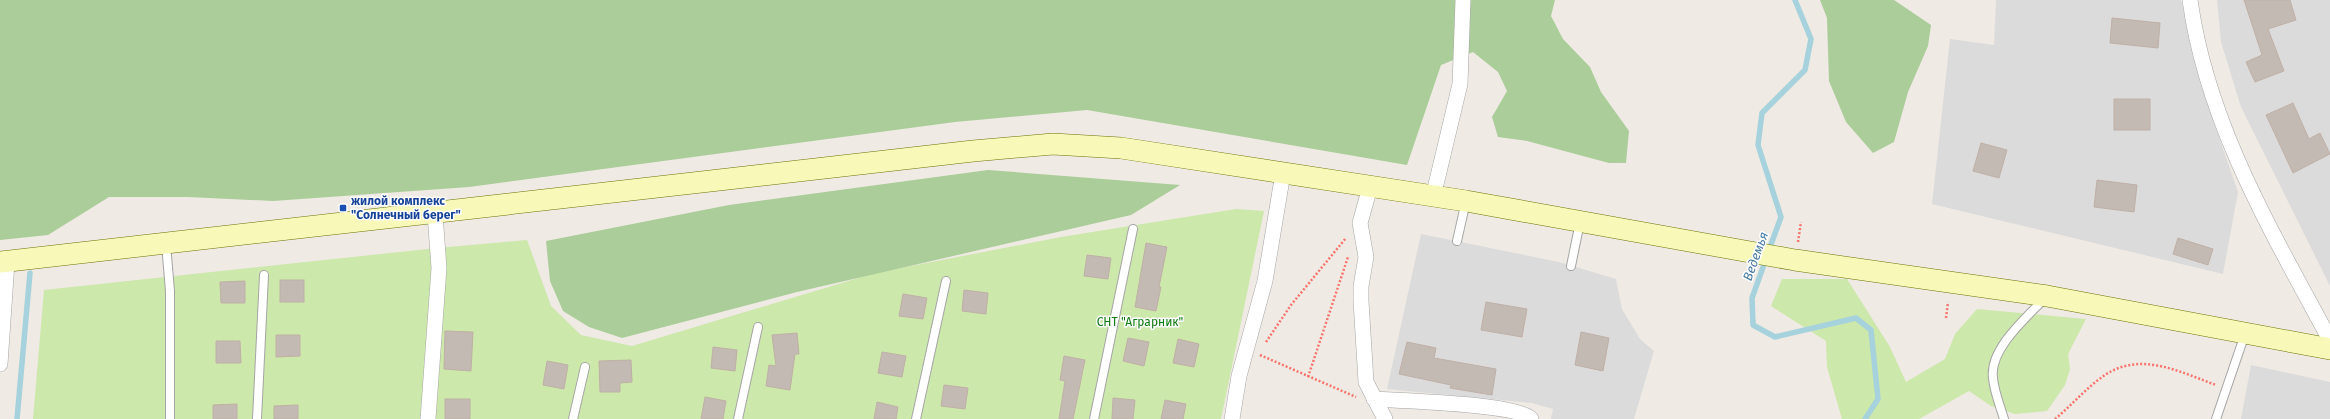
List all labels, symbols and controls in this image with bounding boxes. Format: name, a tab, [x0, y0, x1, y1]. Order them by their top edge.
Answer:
place label: жилой комплекс "Солнечный берег"	[351, 194, 461, 222]
marker: жилой комплекс "Солнечный берег"	[338, 203, 348, 213]
water label: Ведемья	[1740, 230, 1771, 283]
park label: СНТ "Аграрник"	[1097, 315, 1184, 329]

